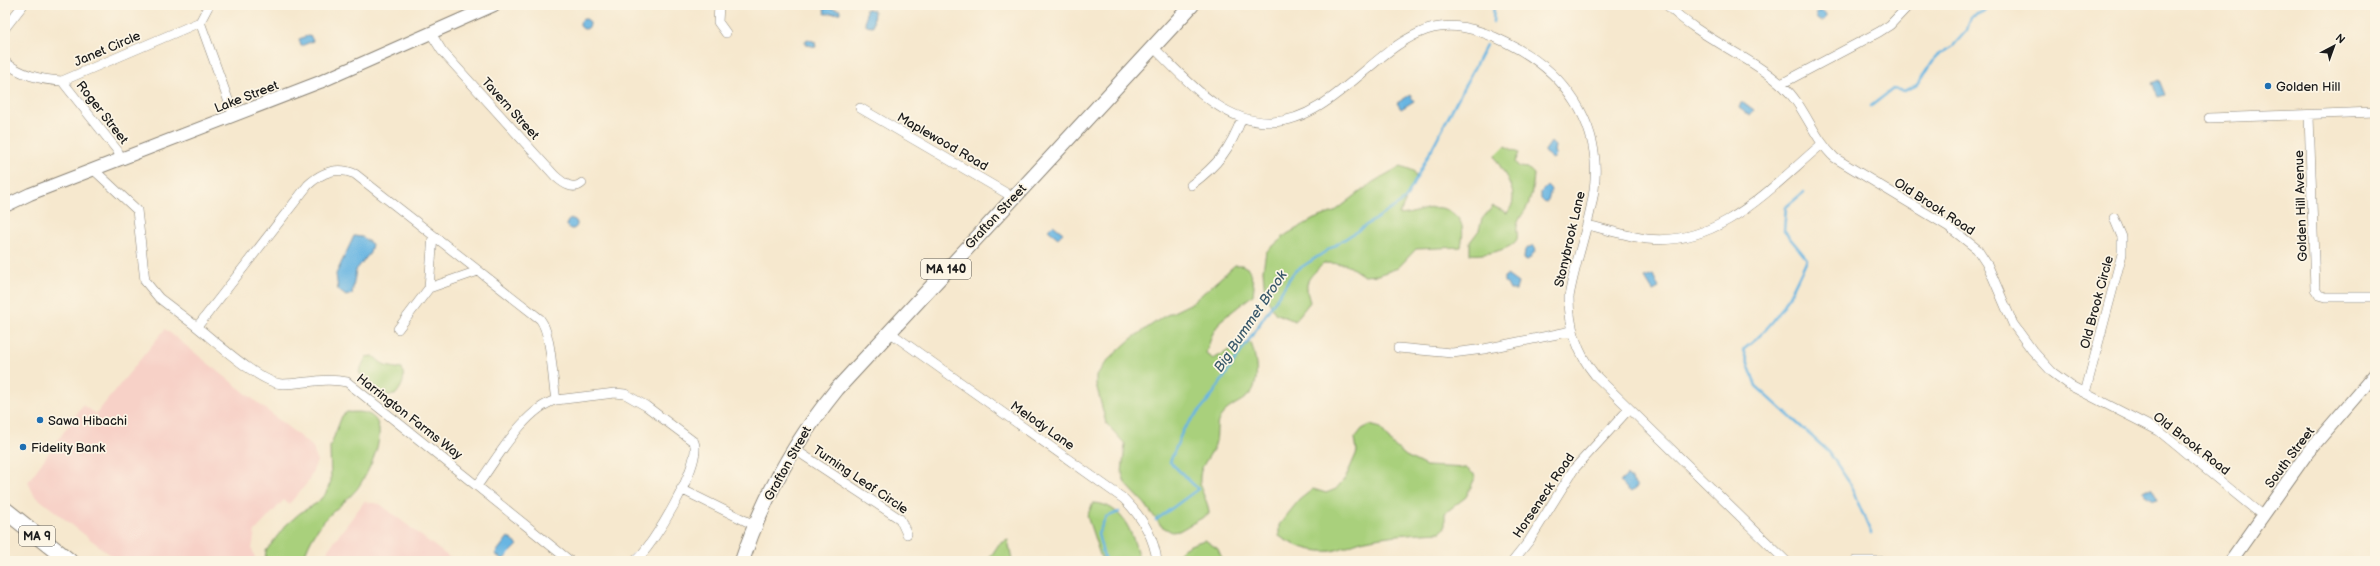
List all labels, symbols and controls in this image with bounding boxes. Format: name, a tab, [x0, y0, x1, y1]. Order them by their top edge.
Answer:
north arrow	[2314, 26, 2354, 66]
street label: Janet Circle	[72, 28, 143, 70]
text: N	[2333, 31, 2348, 46]
street label: Tavern Street	[478, 74, 542, 143]
street label: Lake Street	[212, 77, 281, 116]
street label: Roger Street	[73, 78, 132, 147]
place label: Golden Hill	[2276, 79, 2340, 95]
marker: Golden Hill	[2263, 81, 2273, 91]
street label: Maplewood Road	[894, 109, 991, 174]
street label: Golden Hill Avenue	[2291, 150, 2311, 262]
street label: Old Brook Road	[1891, 175, 1978, 239]
street label: Grafton Street	[962, 181, 1030, 252]
street label: Stonybrook Lane	[1551, 189, 1589, 289]
street label: Old Brook Circle	[2077, 254, 2117, 351]
road number: MA 140	[921, 259, 971, 279]
water label: Big Bummet Brook	[1210, 266, 1291, 375]
street label: Harrington Farms Way	[353, 370, 466, 463]
street label: Melody Lane	[1007, 398, 1078, 454]
street label: Old Brook Road	[2150, 409, 2233, 479]
place label: Sawa Hibachi	[48, 413, 127, 429]
marker: Sawa Hibachi	[35, 415, 45, 425]
street label: Grafton Street	[761, 423, 815, 504]
street label: South Street	[2262, 424, 2318, 491]
place label: Fidelity Bank	[31, 440, 106, 456]
marker: Fidelity Bank	[18, 442, 28, 452]
street label: Turning Leaf Circle	[810, 442, 911, 518]
street label: Horseneck Road	[1510, 450, 1578, 541]
road number: MA 9	[19, 526, 55, 546]

